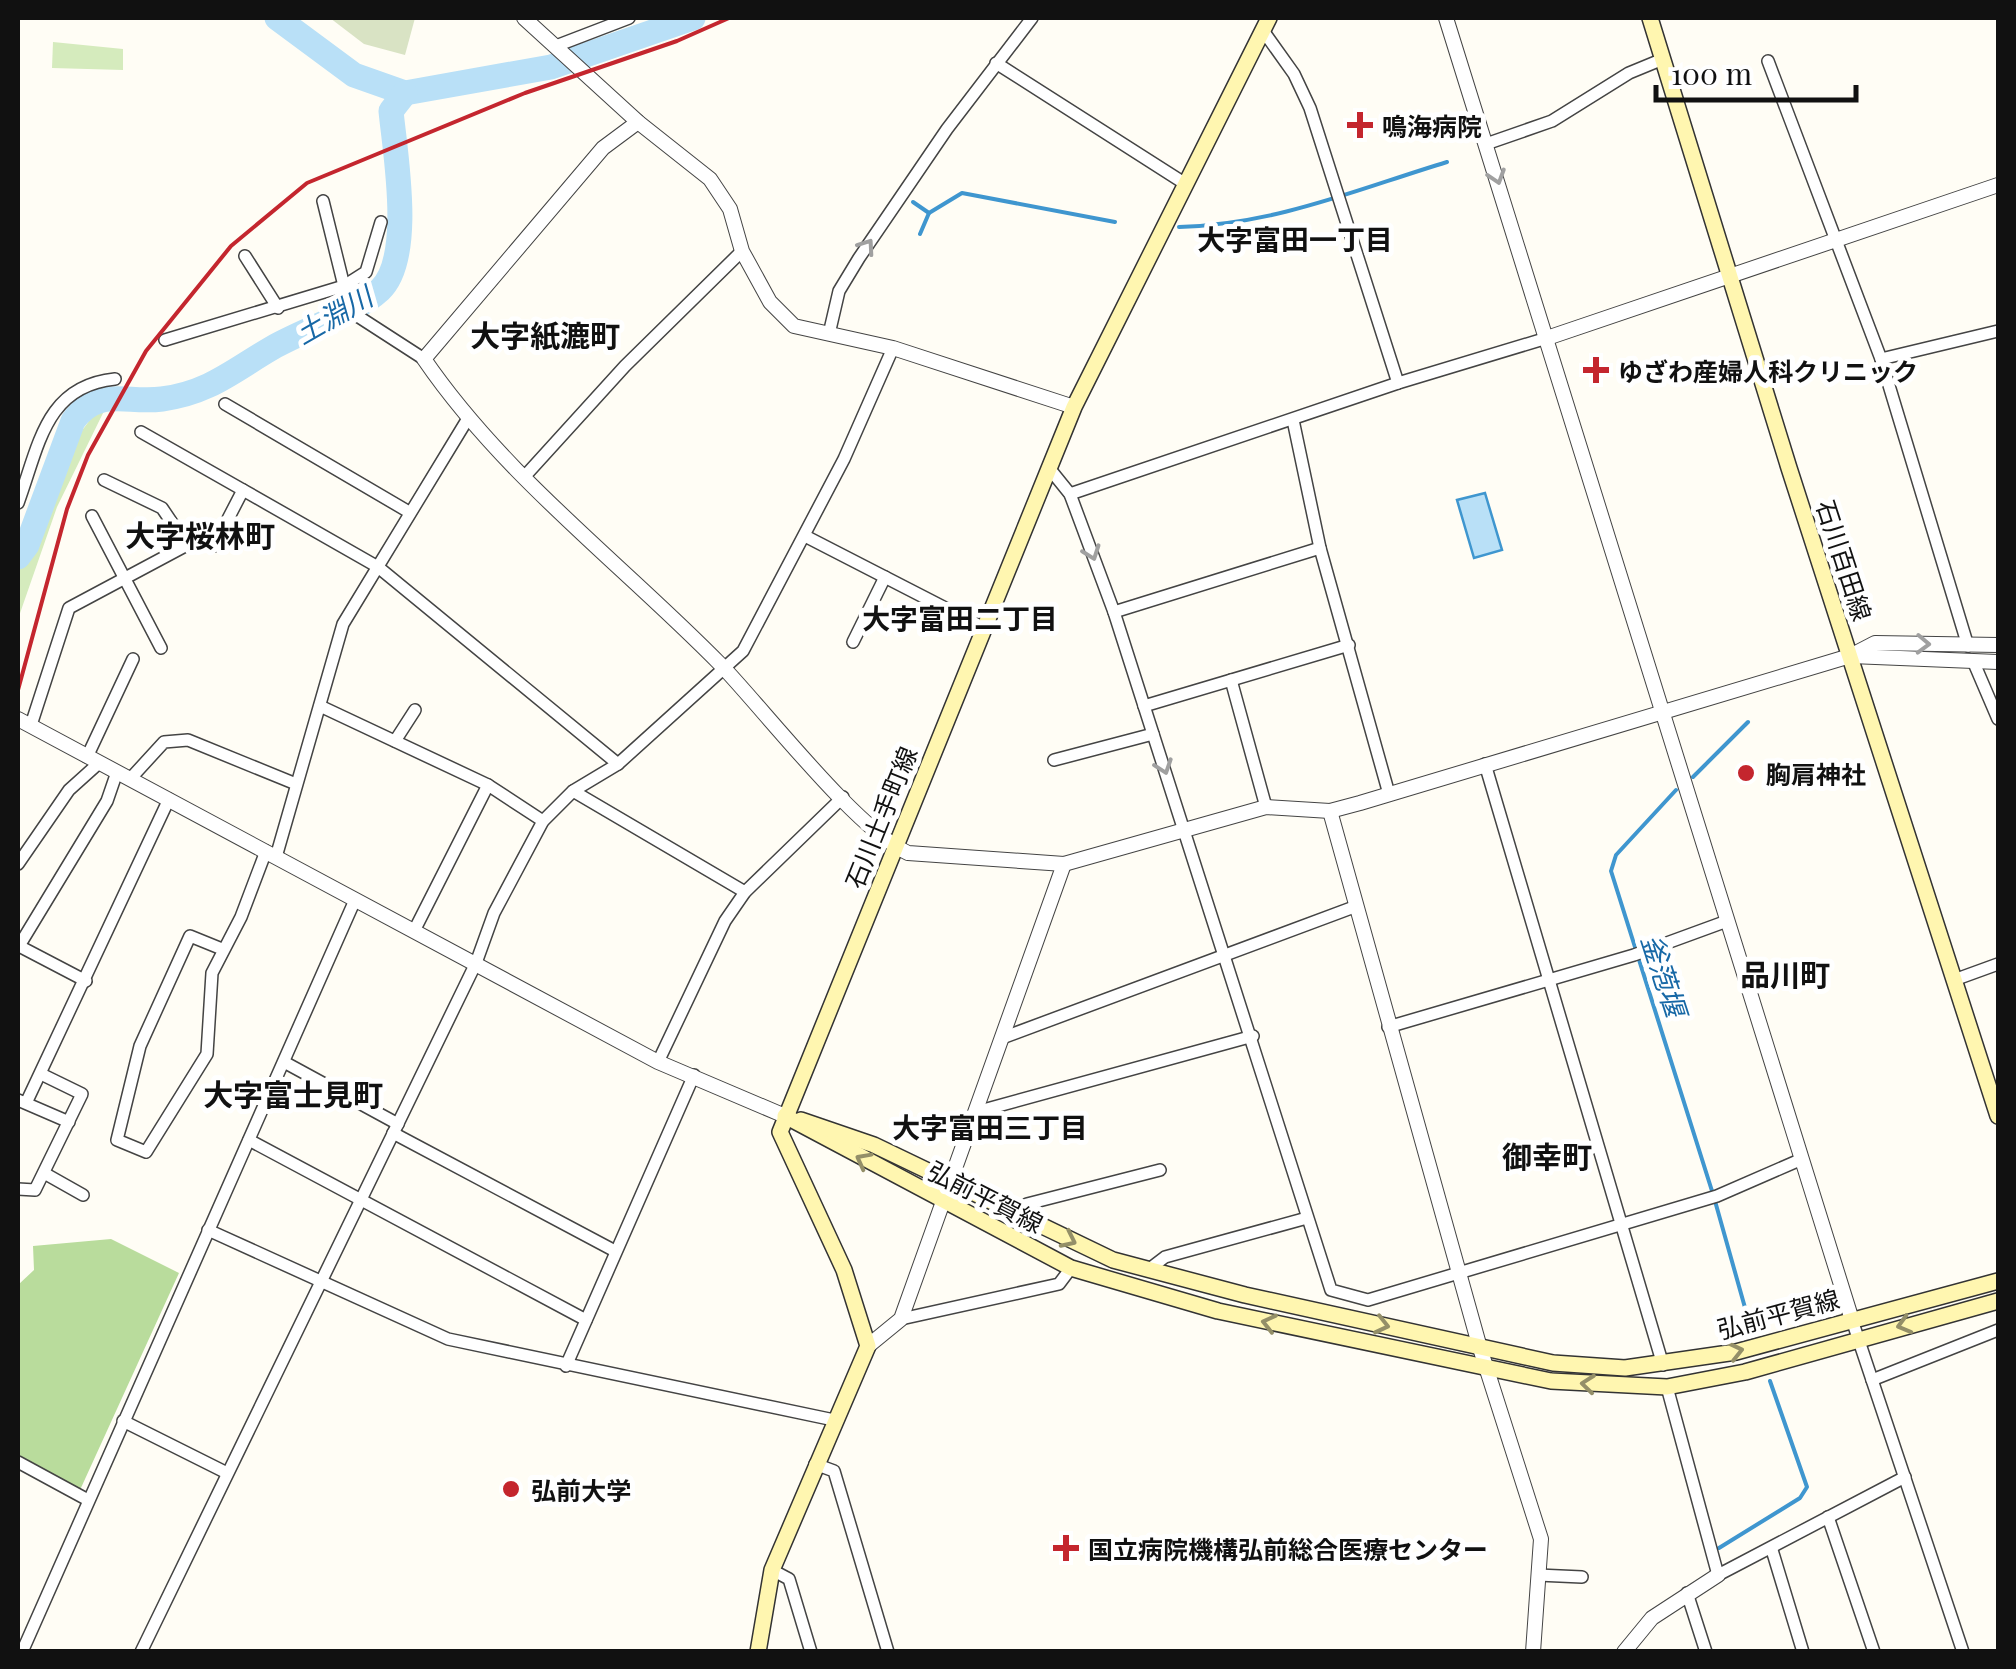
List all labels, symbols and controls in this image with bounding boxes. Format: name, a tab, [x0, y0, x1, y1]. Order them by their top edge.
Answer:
scale bar	[1656, 40, 1856, 102]
text: 100 m	[1671, 53, 1753, 93]
place label: 鳴海病院	[1382, 109, 1482, 142]
marker: 鳴海病院	[1347, 112, 1373, 138]
one-way arrow	[1485, 168, 1505, 185]
district label: 大字富田一丁目	[1197, 220, 1393, 257]
one-way arrow	[855, 239, 873, 258]
water label: 土淵川	[287, 275, 381, 351]
district label: 大字紙漉町	[470, 315, 620, 355]
place label: ゆざわ産婦人科クリニック	[1618, 354, 1918, 387]
marker: ゆざわ産婦人科クリニック	[1583, 357, 1609, 383]
street label: 石川百田線	[1810, 495, 1880, 625]
district label: 大字桜林町	[125, 515, 275, 555]
one-way arrow	[1080, 544, 1100, 561]
district label: 大字富田二丁目	[862, 599, 1058, 636]
one-way arrow	[1915, 634, 1931, 655]
street label: 石川土手町線	[837, 741, 923, 893]
one-way arrow	[1152, 757, 1173, 775]
place label: 胸肩神社	[1766, 757, 1866, 790]
marker: 胸肩神社	[1735, 762, 1757, 784]
water label: 釜萢堰	[1634, 929, 1697, 1025]
district label: 品川町	[1740, 954, 1830, 994]
district label: 大字富士見町	[203, 1074, 383, 1114]
district label: 大字富田三丁目	[892, 1108, 1088, 1145]
district label: 御幸町	[1502, 1136, 1592, 1176]
one-way arrow	[856, 1153, 874, 1172]
street label: 弘前平賀線	[923, 1153, 1049, 1239]
one-way arrow	[1059, 1228, 1077, 1248]
street label: 弘前平賀線	[1713, 1281, 1843, 1345]
one-way arrow	[1261, 1314, 1278, 1335]
one-way arrow	[1373, 1314, 1390, 1335]
one-way arrow	[1896, 1314, 1913, 1335]
one-way arrow	[1727, 1342, 1744, 1363]
one-way arrow	[1579, 1374, 1595, 1396]
place label: 弘前大学	[531, 1473, 631, 1506]
marker: 弘前大学	[500, 1478, 522, 1500]
place label: 国立病院機構弘前総合医療センター	[1088, 1532, 1488, 1565]
marker: 国立病院機構弘前総合医療センター	[1053, 1535, 1079, 1561]

